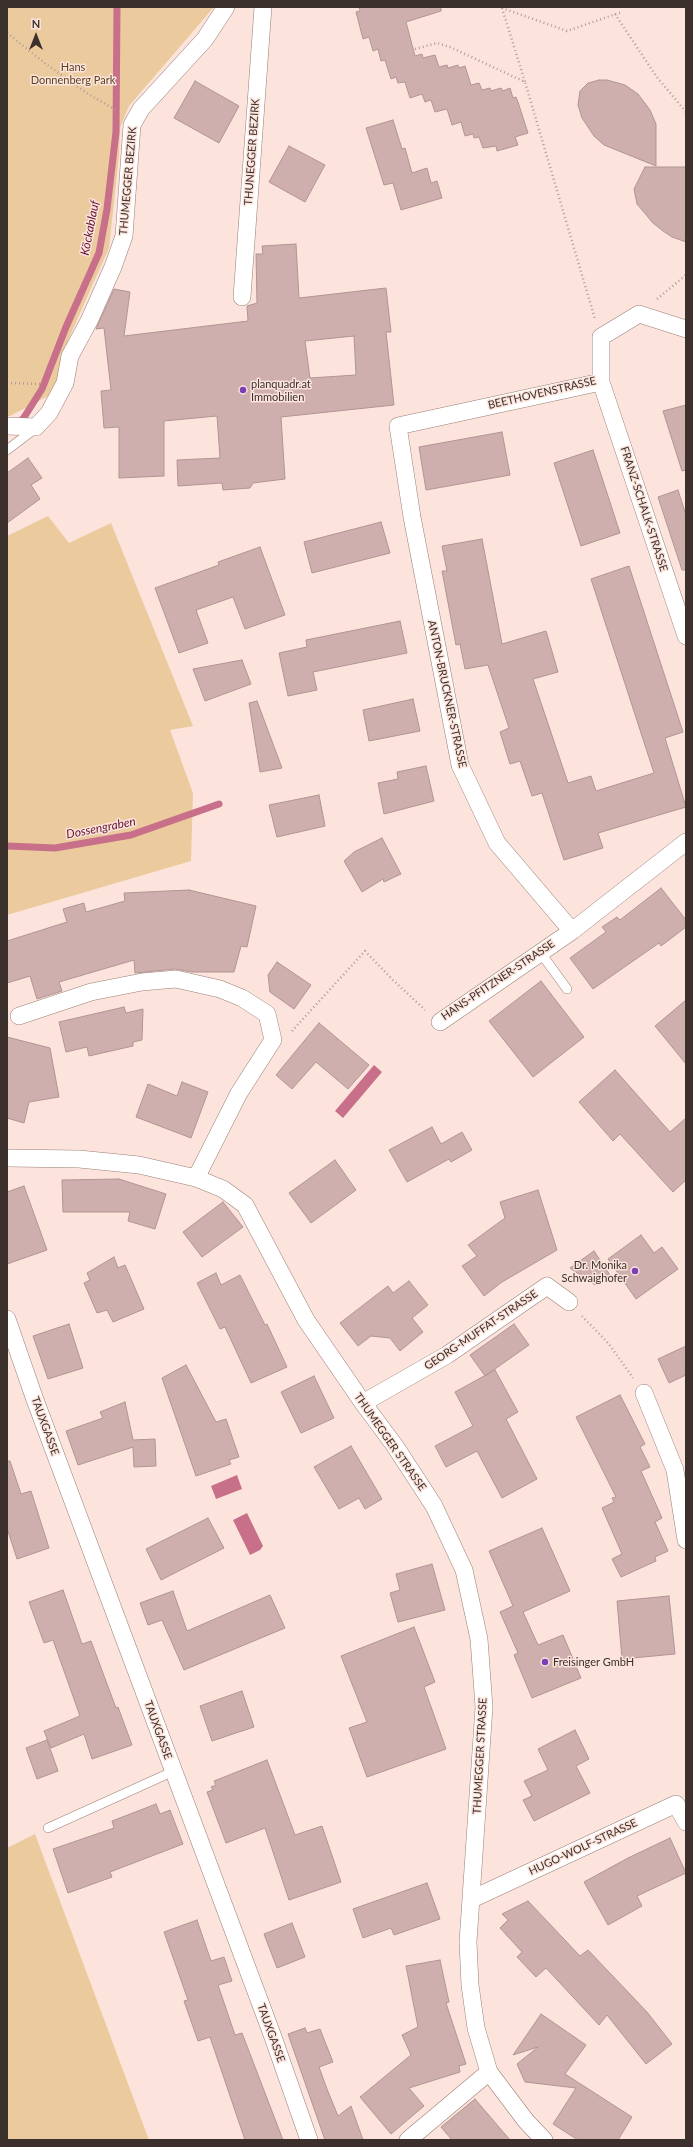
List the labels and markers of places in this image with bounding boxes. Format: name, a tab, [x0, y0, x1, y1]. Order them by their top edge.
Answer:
place label: planquadr.at Immobilien	[251, 377, 311, 403]
marker: planquadr.at Immobilien	[238, 385, 248, 395]
place label: Dr. Monika Schwaighofer	[562, 1258, 627, 1284]
marker: Dr. Monika Schwaighofer	[630, 1266, 640, 1276]
place label: Freisinger GmbH	[553, 1655, 634, 1669]
marker: Freisinger GmbH	[540, 1657, 550, 1667]

